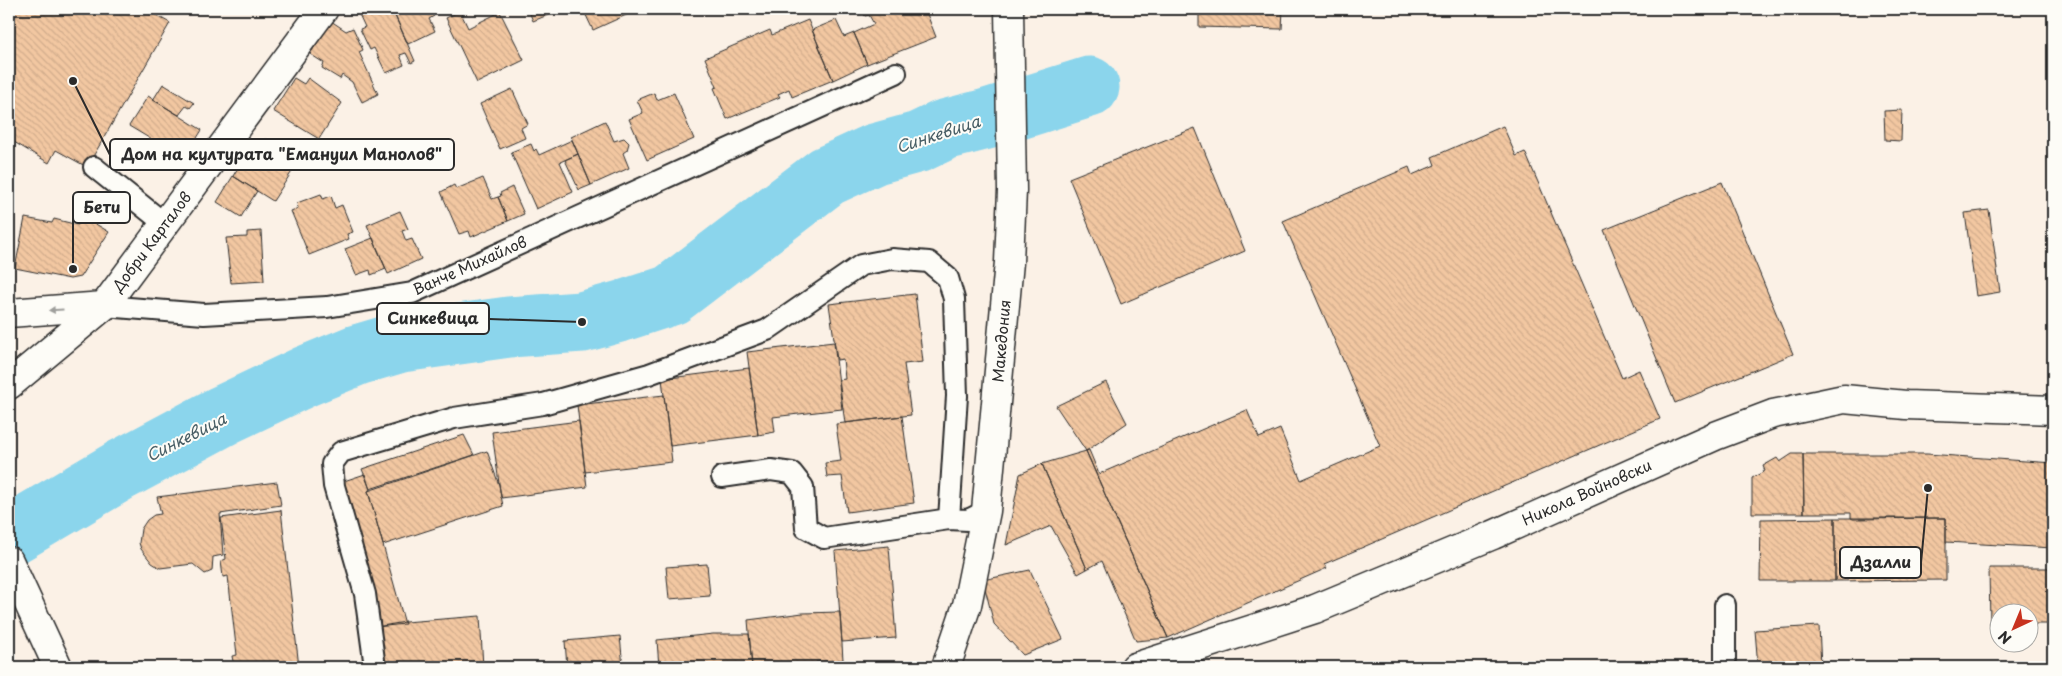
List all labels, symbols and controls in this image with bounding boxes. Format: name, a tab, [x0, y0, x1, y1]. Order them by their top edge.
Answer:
water label: Синкевица	[893, 108, 984, 158]
callout: Дом на културата "Емануил Манолов"	[110, 139, 454, 170]
text: Дом на културата "Емануил Манолов"	[121, 141, 442, 165]
street label: Добри Карталов	[105, 186, 196, 297]
callout: Бети	[73, 192, 130, 223]
text: Бети	[83, 194, 121, 218]
street label: Ванче Михайлов	[409, 229, 530, 300]
street label: Македония	[985, 299, 1016, 383]
callout: Синкевица	[377, 303, 489, 334]
text: Синкевица	[387, 305, 479, 329]
one-way arrow	[48, 306, 64, 314]
water label: Синкевица	[141, 405, 231, 467]
street label: Никола Войновски	[1518, 453, 1655, 531]
callout: Дзалли	[1840, 547, 1921, 578]
text: Дзалли	[1850, 549, 1911, 573]
north arrow	[1990, 604, 2040, 654]
text: N	[1993, 626, 2016, 649]

